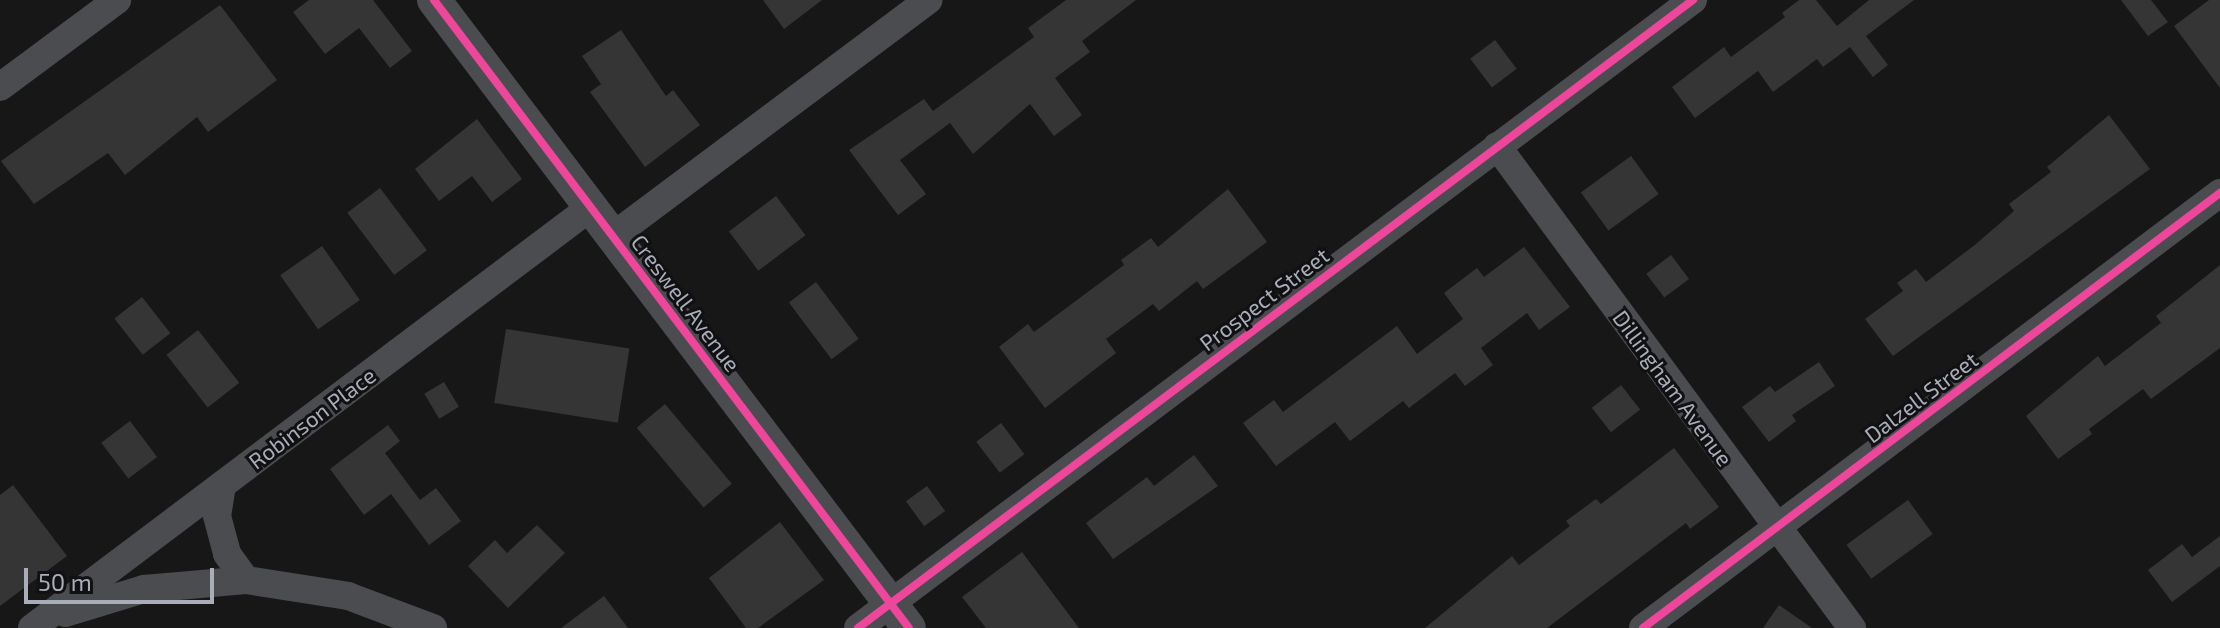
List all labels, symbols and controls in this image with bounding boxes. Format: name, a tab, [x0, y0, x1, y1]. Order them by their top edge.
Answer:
street label: Creswell Avenue	[626, 229, 746, 377]
street label: Prospect Street	[1194, 242, 1334, 356]
street label: Dillingham Avenue	[1608, 305, 1738, 471]
street label: Dalzell Street	[1859, 346, 1983, 448]
street label: Robinson Place	[243, 362, 381, 474]
scale bar	[28, 552, 218, 602]
text: 50 m	[38, 567, 92, 596]

